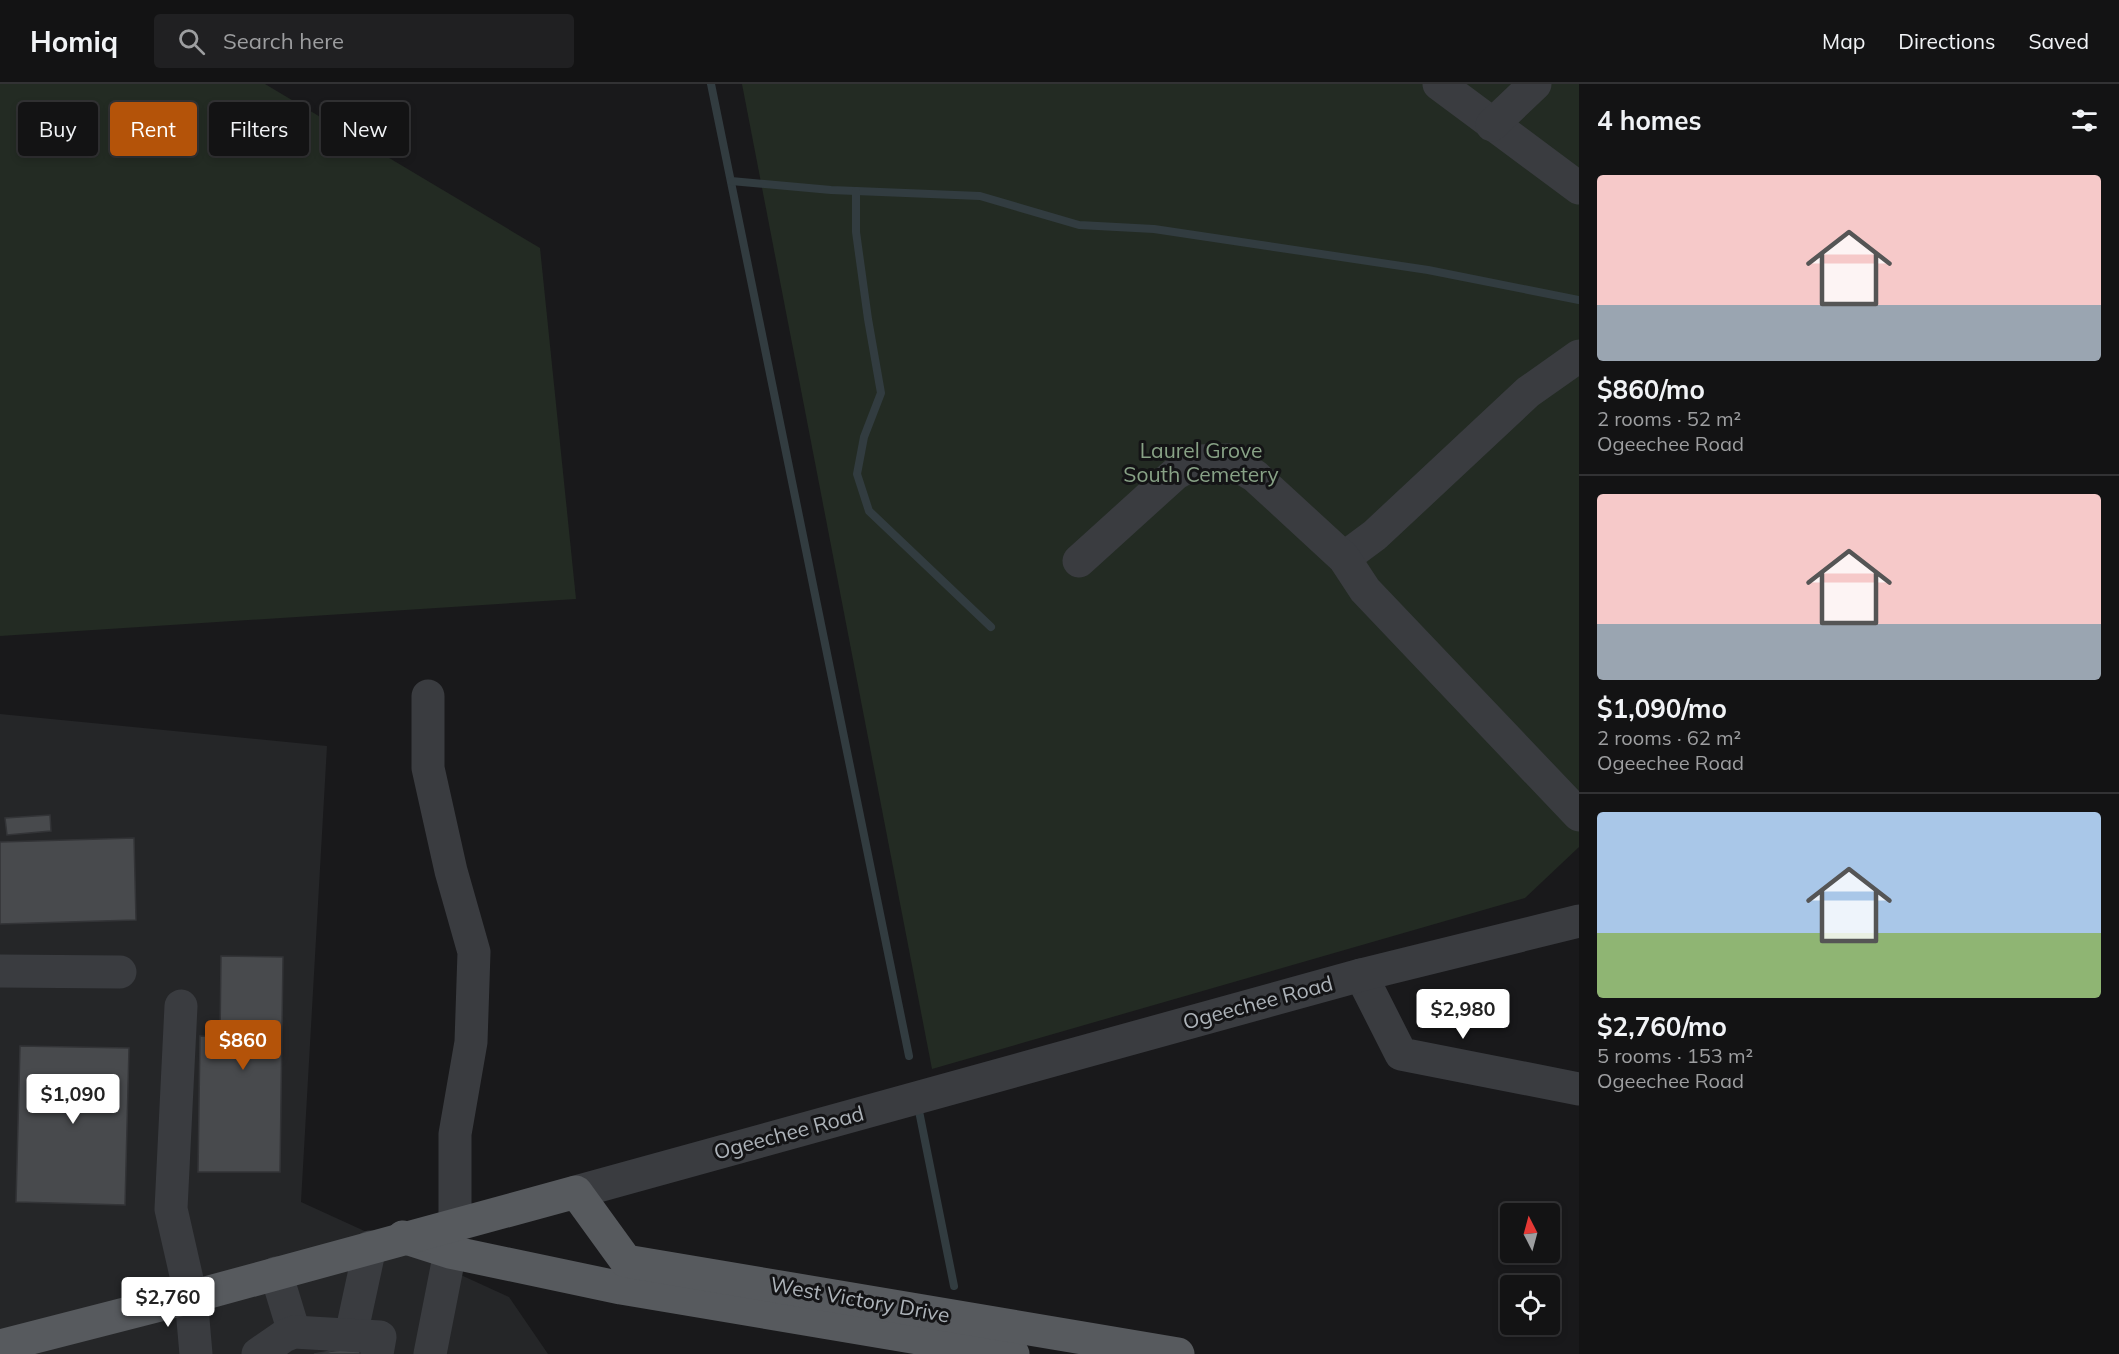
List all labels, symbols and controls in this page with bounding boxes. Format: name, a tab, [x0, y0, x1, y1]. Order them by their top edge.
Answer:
search box	[154, 14, 574, 68]
text: Homiq	[30, 24, 118, 59]
icon: search	[175, 25, 208, 58]
text: Search here	[223, 27, 344, 55]
text: Map	[1822, 28, 1865, 54]
text: Directions	[1898, 28, 1995, 54]
text: Saved	[2028, 28, 2089, 54]
chip: Buy	[18, 102, 98, 156]
chip: Rent	[110, 102, 197, 156]
chip: Filters	[209, 102, 309, 156]
chip: New	[321, 102, 409, 156]
text: 4 homes	[1597, 104, 1701, 137]
icon: filters	[2068, 104, 2101, 137]
icon: home	[1795, 214, 1903, 322]
text: $860/mo	[1597, 373, 1705, 406]
text: 2 rooms · 52 m²	[1597, 406, 1741, 431]
text: Ogeechee Road	[1597, 431, 1744, 456]
park label: Laurel Grove South Cemetery	[1123, 437, 1279, 487]
icon: home	[1795, 533, 1903, 641]
text: $1,090/mo	[1597, 692, 1727, 725]
text: 2 rooms · 62 m²	[1597, 725, 1741, 750]
text: Ogeechee Road	[1597, 750, 1744, 775]
icon: home	[1795, 851, 1903, 959]
street label: Ogeechee Road	[1180, 970, 1336, 1035]
pin: $2,980	[1414, 989, 1512, 1040]
text: $2,980	[1431, 996, 1495, 1021]
text: $2,760/mo	[1597, 1010, 1727, 1043]
pin: $860	[207, 1020, 279, 1071]
text: $860	[219, 1027, 267, 1052]
text: 5 rooms · 153 m²	[1597, 1043, 1753, 1068]
text: Ogeechee Road	[1597, 1068, 1744, 1093]
pin: $1,090	[24, 1074, 122, 1125]
text: $1,090	[41, 1081, 105, 1106]
street label: Ogeechee Road	[711, 1100, 867, 1165]
north arrow	[1500, 1203, 1560, 1263]
map controls	[1500, 1203, 1560, 1335]
street label: West Victory Drive	[768, 1270, 952, 1328]
button: locate	[1500, 1275, 1560, 1335]
pin: $2,760	[119, 1277, 217, 1328]
text: $2,760	[136, 1284, 200, 1309]

